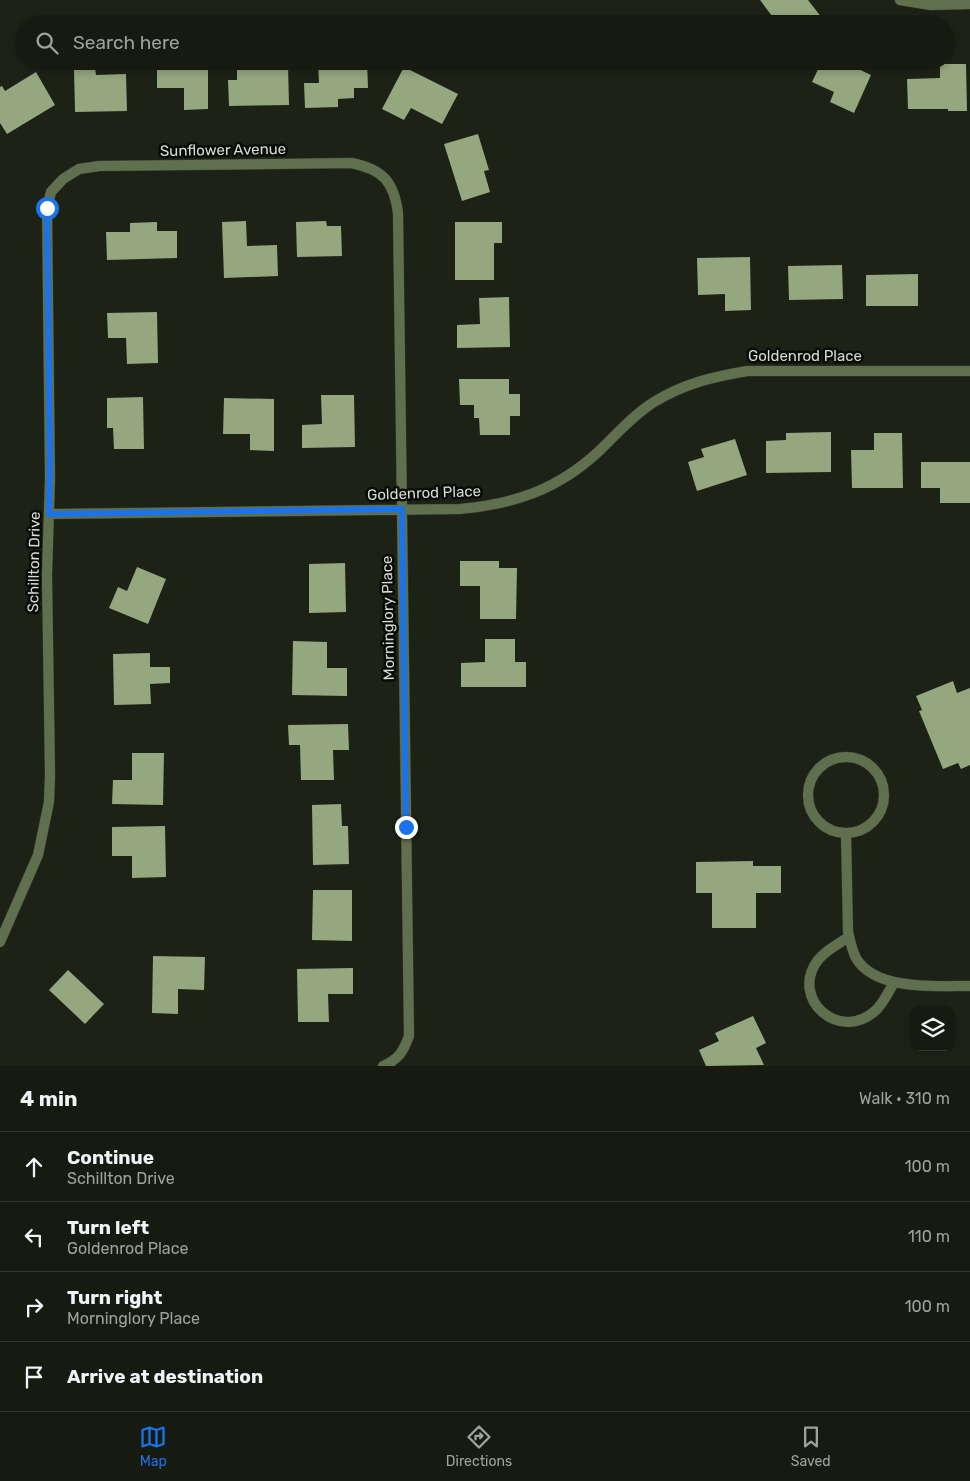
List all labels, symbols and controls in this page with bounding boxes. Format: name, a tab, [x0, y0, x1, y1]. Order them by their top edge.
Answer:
search box	[15, 15, 955, 70]
icon: search	[33, 29, 61, 57]
text: Search here	[73, 31, 180, 54]
street label: Sunflower Avenue	[160, 140, 286, 160]
route start	[36, 197, 59, 220]
street label: Goldenrod Place	[748, 347, 862, 365]
street label: Goldenrod Place	[367, 482, 481, 504]
street label: Schillton Drive	[24, 511, 44, 613]
street label: Morninglory Place	[378, 555, 398, 681]
route end	[395, 816, 418, 839]
map controls	[910, 1006, 955, 1051]
button: layers	[910, 1006, 955, 1051]
text: 4 min	[20, 1086, 78, 1111]
text: Walk · 310 m	[859, 1089, 950, 1108]
text: Continue	[67, 1146, 154, 1169]
icon: ahead	[20, 1153, 48, 1181]
text: 100 m	[905, 1157, 950, 1176]
text: Schillton Drive	[67, 1169, 175, 1188]
text: Turn left	[67, 1216, 149, 1239]
icon: left	[20, 1223, 48, 1251]
text: 110 m	[908, 1227, 950, 1246]
text: Goldenrod Place	[67, 1239, 188, 1258]
text: Turn right	[67, 1286, 162, 1309]
icon: right	[20, 1293, 48, 1321]
text: 100 m	[905, 1297, 950, 1316]
text: Morninglory Place	[67, 1309, 200, 1328]
icon: arrive	[20, 1363, 48, 1391]
text: Arrive at destination	[67, 1365, 263, 1388]
tab: Map	[139, 1423, 167, 1470]
tab: Directions	[446, 1423, 512, 1470]
tab: Saved	[791, 1423, 831, 1470]

